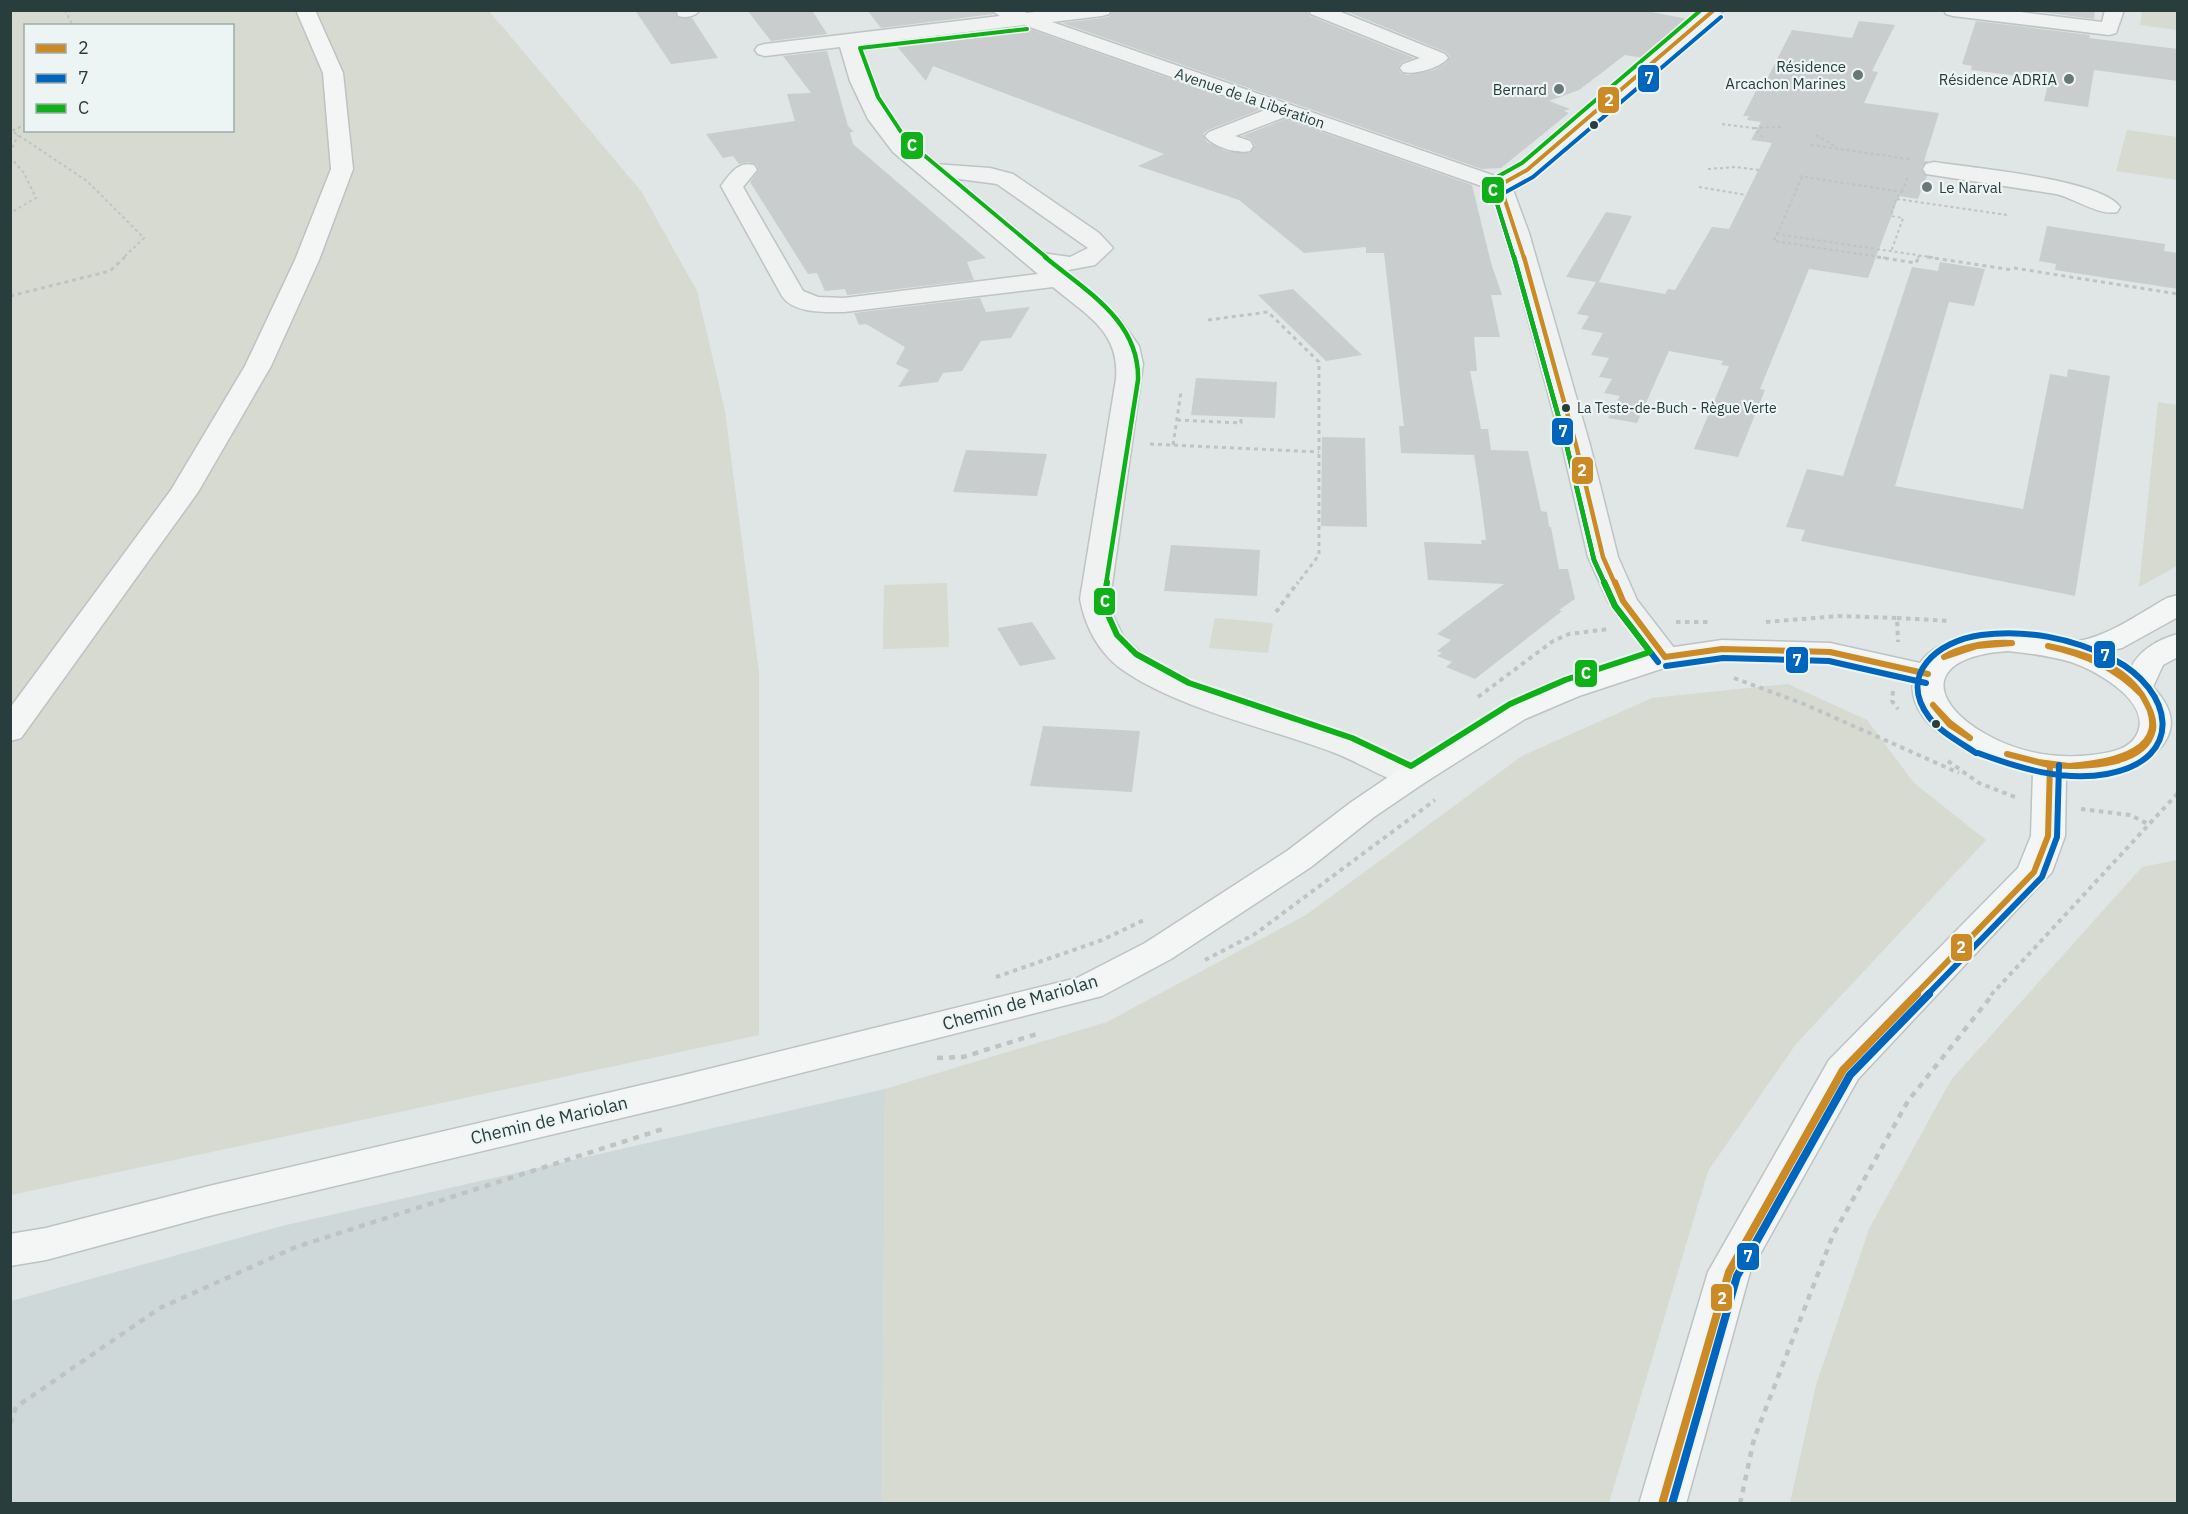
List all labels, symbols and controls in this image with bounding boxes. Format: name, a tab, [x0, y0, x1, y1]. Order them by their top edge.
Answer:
legend	[24, 24, 234, 132]
text: 2	[78, 36, 89, 59]
place label: Résidence Arcachon Marines	[1725, 57, 1846, 93]
street label: Avenue de la Libération	[1173, 63, 1327, 133]
line badge: 7	[1637, 64, 1660, 93]
text: 7	[78, 66, 89, 89]
text: 7	[1644, 68, 1654, 88]
marker: Résidence Arcachon Marines	[1851, 68, 1865, 82]
place label: Résidence ADRIA	[1939, 70, 2057, 89]
marker: Résidence ADRIA	[2062, 72, 2076, 86]
place label: Bernard	[1493, 80, 1547, 99]
marker: Bernard	[1552, 82, 1566, 96]
line badge: 2	[1597, 86, 1620, 114]
text: 2	[1604, 90, 1614, 110]
text: C	[78, 96, 89, 119]
unlabelled marker	[1588, 119, 1600, 131]
line badge: C	[900, 131, 924, 160]
text: C	[907, 135, 917, 155]
line badge: C	[1481, 176, 1505, 204]
place label: Le Narval	[1939, 178, 2002, 197]
text: C	[1488, 180, 1498, 200]
marker: Le Narval	[1920, 180, 1934, 194]
place label: La Teste-de-Buch - Règue Verte	[1577, 399, 1777, 417]
marker: La Teste-de-Buch - Règue Verte	[1560, 402, 1572, 414]
line badge: 7	[1551, 417, 1574, 446]
text: 7	[1558, 421, 1568, 441]
line badge: 2	[1571, 456, 1594, 485]
text: 2	[1577, 460, 1587, 480]
line badge: C	[1093, 587, 1116, 616]
text: C	[1100, 591, 1110, 611]
line badge: 7	[2093, 640, 2116, 669]
text: 7	[2100, 645, 2110, 665]
line badge: 7	[1785, 646, 1809, 674]
text: 7	[1792, 650, 1802, 670]
line badge: C	[1574, 659, 1598, 688]
text: C	[1581, 663, 1591, 683]
unlabelled marker	[1930, 718, 1942, 730]
line badge: 2	[1950, 933, 1973, 962]
text: 2	[1956, 937, 1966, 957]
street label: Chemin de Mariolan	[940, 969, 1100, 1035]
street label: Chemin de Mariolan	[468, 1091, 630, 1149]
line badge: 7	[1736, 1242, 1760, 1271]
text: 7	[1743, 1246, 1753, 1266]
line badge: 2	[1710, 1283, 1733, 1312]
text: 2	[1717, 1288, 1727, 1308]

